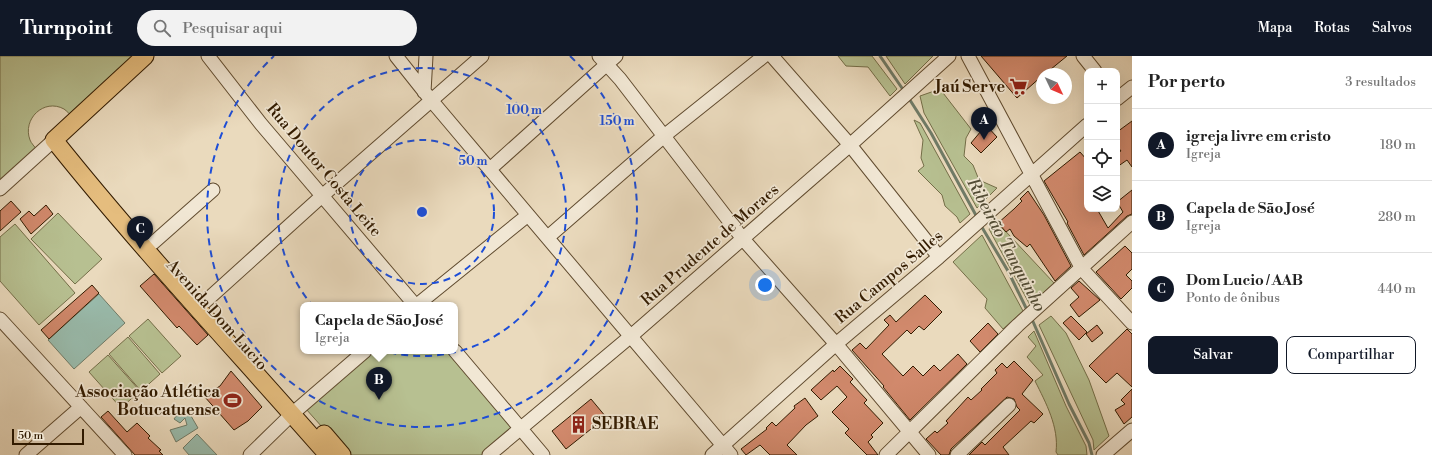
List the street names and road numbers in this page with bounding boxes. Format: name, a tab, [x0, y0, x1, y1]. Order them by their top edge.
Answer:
street label: Rua Doutor Costa Leite	[262, 99, 386, 241]
street label: Rua Prudente de Moraes	[637, 180, 783, 310]
street label: Rua Campos Salles	[831, 226, 947, 328]
street label: Avenida Dom Lucio	[161, 255, 272, 374]

